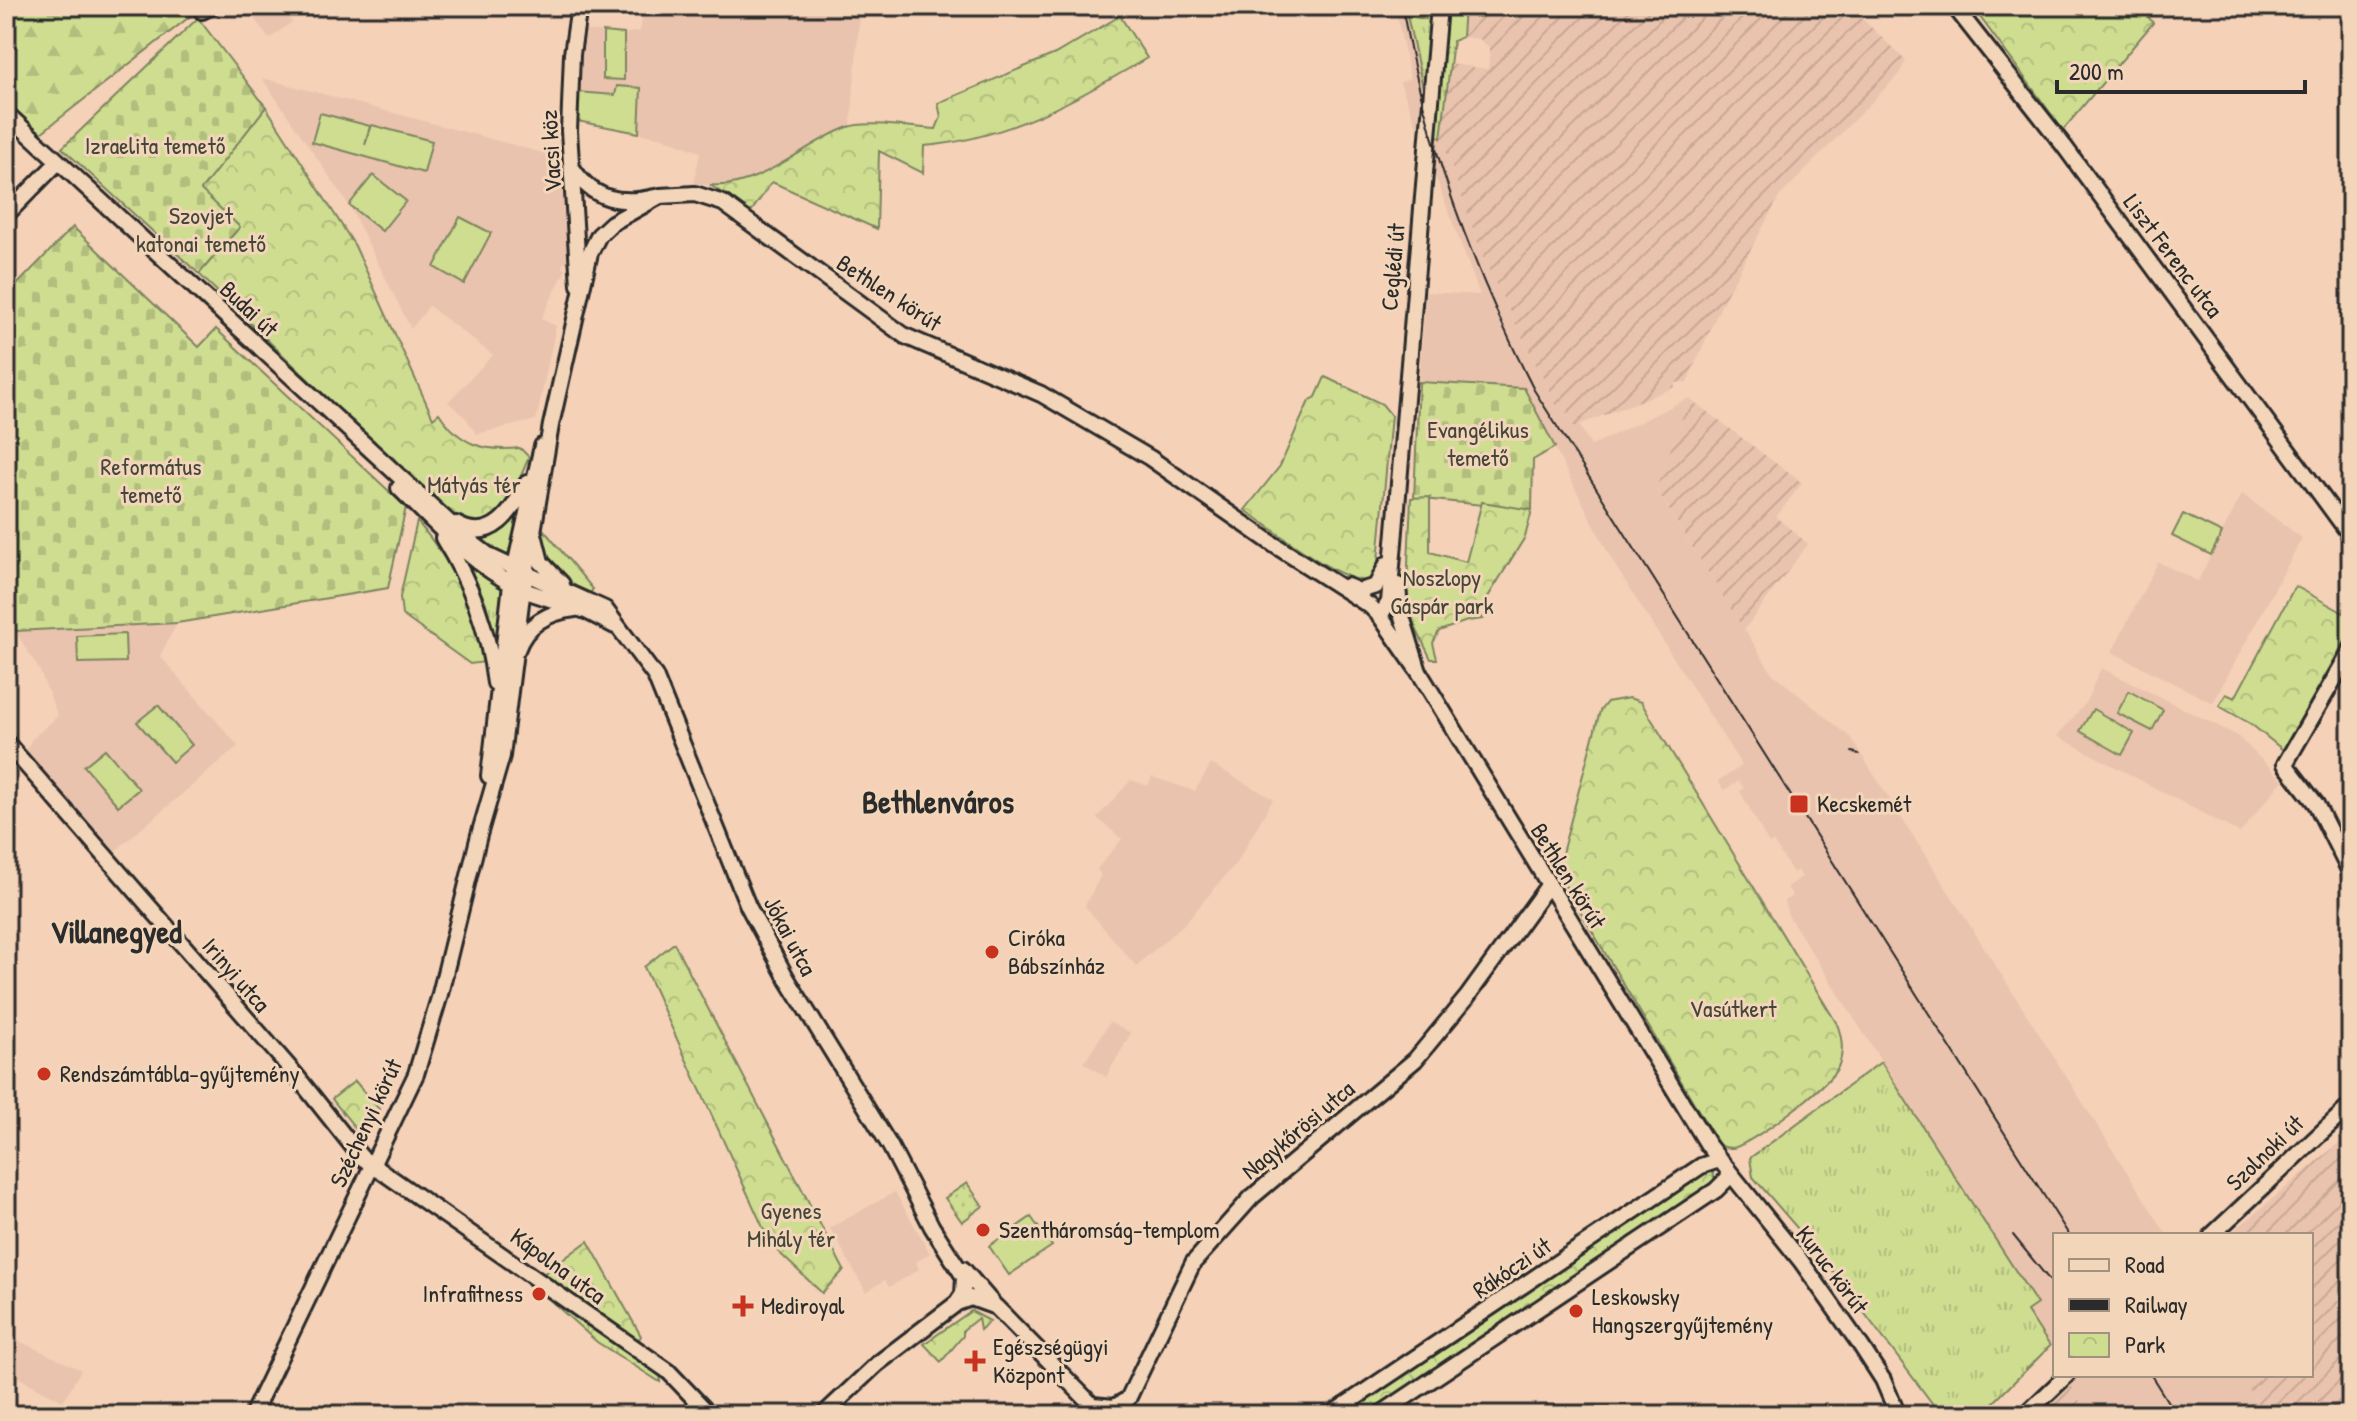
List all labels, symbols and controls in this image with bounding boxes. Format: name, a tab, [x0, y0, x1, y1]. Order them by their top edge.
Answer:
scale bar	[2057, 44, 2305, 94]
text: 200 m	[2069, 55, 2124, 87]
street label: Vacsi köz	[532, 109, 568, 193]
park label: Izraelita temető	[85, 129, 226, 161]
street label: Liszt Ferenc utca	[2117, 187, 2231, 324]
park label: Szovjet katonai temető	[136, 199, 266, 259]
street label: Ceglédi út	[1372, 221, 1412, 312]
street label: Bethlen körút	[831, 246, 949, 338]
street label: Budai út	[213, 273, 286, 344]
park label: Evangélikus temető	[1427, 413, 1529, 473]
park label: Református temető	[101, 450, 201, 510]
park label: Mátyás tér	[427, 468, 521, 500]
park label: Noszlopy Gáspár park	[1390, 561, 1494, 621]
district label: Bethlenváros	[862, 780, 1014, 823]
place label: Kecskemét	[1817, 787, 1912, 819]
marker: Kecskemét	[1788, 793, 1810, 815]
street label: Bethlen körút	[1524, 816, 1614, 935]
street label: Jókai utca	[757, 890, 825, 981]
district label: Villanegyed	[50, 910, 182, 954]
place label: Ciróka Bábszínház	[1008, 921, 1105, 981]
street label: Irinyi utca	[196, 930, 278, 1018]
marker: Ciróka Bábszínház	[983, 943, 1001, 961]
park label: Vasútkert	[1690, 992, 1777, 1024]
street label: Széchenyi körút	[321, 1052, 409, 1192]
place label: Rendszámtábla-gyűjtemény	[60, 1057, 300, 1089]
marker: Rendszámtábla-gyűjtemény	[35, 1065, 53, 1083]
street label: Nagykőrösi utca	[1234, 1073, 1361, 1186]
street label: Szolnoki út	[2218, 1107, 2311, 1197]
park label: Gyenes Mihály tér	[747, 1194, 835, 1254]
place label: Szentháromság-templom	[999, 1213, 1219, 1245]
street label: Kuruc körút	[1789, 1219, 1877, 1321]
street label: Kápolna utca	[504, 1220, 613, 1311]
marker: Szentháromság-templom	[974, 1221, 992, 1239]
street label: Rákóczi út	[1466, 1229, 1558, 1305]
legend	[2053, 1233, 2313, 1377]
text: Road	[2125, 1248, 2164, 1280]
place label: Infrafitness	[423, 1277, 523, 1309]
place label: Leskowsky Hangszergyűjtemény	[1592, 1280, 1773, 1340]
marker: Infrafitness	[530, 1285, 548, 1303]
text: Railway	[2125, 1288, 2188, 1320]
place label: Mediroyal	[761, 1289, 845, 1321]
marker: Mediroyal	[732, 1295, 754, 1317]
marker: Leskowsky Hangszergyűjtemény	[1567, 1302, 1585, 1320]
text: Park	[2125, 1328, 2165, 1360]
place label: Egészségügyi Központ	[993, 1330, 1109, 1390]
marker: Egészségügyi Központ	[964, 1350, 986, 1372]

